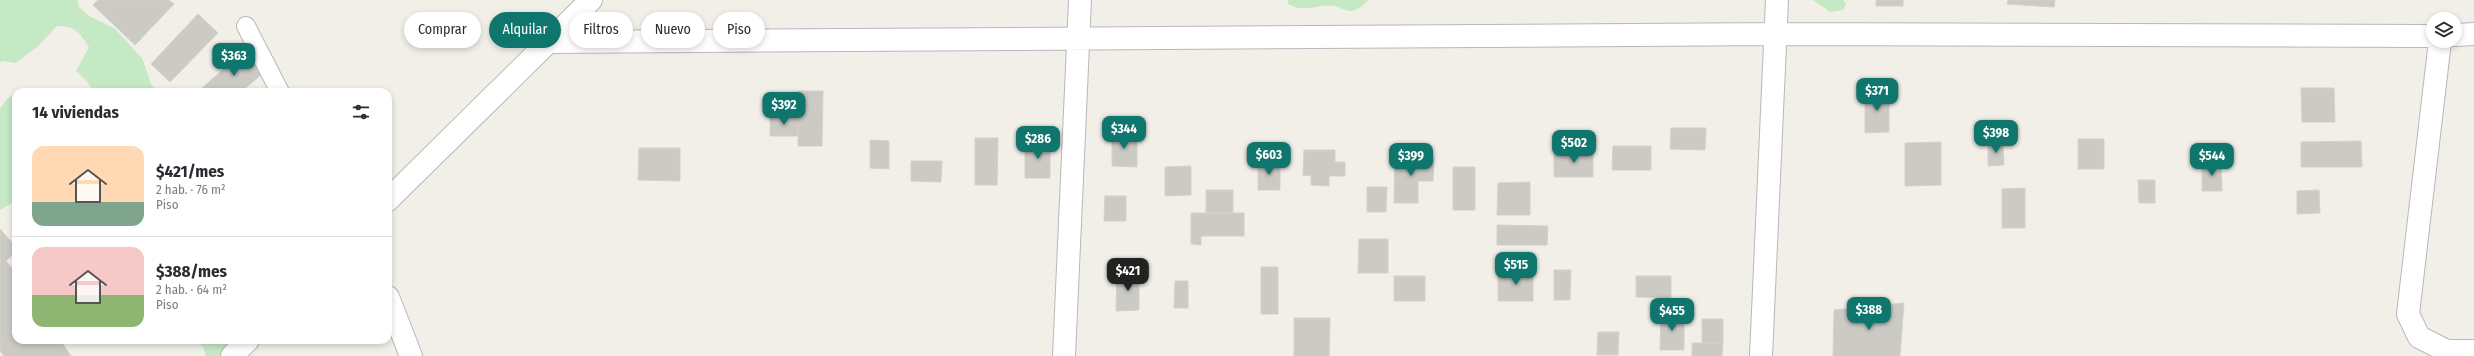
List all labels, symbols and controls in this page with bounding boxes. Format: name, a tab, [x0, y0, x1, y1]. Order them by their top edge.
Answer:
chip: Comprar	[404, 12, 481, 48]
chip: Alquilar	[489, 12, 561, 48]
chip: Filtros	[569, 12, 633, 48]
chip: Nuevo	[641, 12, 705, 48]
chip: Piso	[713, 12, 765, 48]
map controls	[2426, 12, 2462, 48]
button: layers	[2426, 12, 2462, 48]
pin: $363	[210, 43, 258, 77]
text: $363	[221, 48, 247, 63]
pin: $371	[1853, 78, 1901, 112]
text: $371	[1865, 83, 1889, 98]
pin: $392	[760, 92, 808, 126]
text: $392	[771, 97, 797, 112]
icon: filters	[350, 101, 372, 123]
text: 14 viviendas	[32, 102, 119, 123]
pin: $344	[1100, 116, 1148, 150]
pin: $398	[1972, 120, 2020, 154]
text: $344	[1111, 121, 1137, 136]
text: $398	[1983, 125, 2009, 140]
pin: $286	[1014, 126, 1062, 160]
pin: $502	[1550, 130, 1598, 164]
text: $286	[1025, 131, 1051, 146]
text: $502	[1561, 135, 1587, 150]
pin: $603	[1245, 142, 1293, 176]
pin: $399	[1387, 143, 1435, 177]
pin: $544	[2188, 143, 2236, 177]
text: $603	[1256, 147, 1282, 162]
text: $399	[1398, 148, 1424, 163]
text: $544	[2199, 148, 2225, 163]
text: $421/mes	[156, 161, 224, 182]
icon: home	[64, 162, 112, 210]
text: 2 hab. · 76 m²	[156, 182, 226, 197]
text: Piso	[156, 197, 178, 212]
pin: $515	[1492, 252, 1540, 286]
text: $515	[1504, 257, 1528, 272]
pin: $421	[1104, 258, 1152, 292]
text: $388/mes	[156, 261, 227, 282]
icon: home	[64, 263, 112, 311]
text: $421	[1116, 263, 1140, 278]
text: 2 hab. · 64 m²	[156, 282, 227, 297]
text: Piso	[156, 297, 178, 312]
pin: $388	[1845, 297, 1893, 331]
pin: $455	[1648, 298, 1696, 332]
text: $388	[1856, 302, 1882, 317]
text: $455	[1659, 303, 1685, 318]

